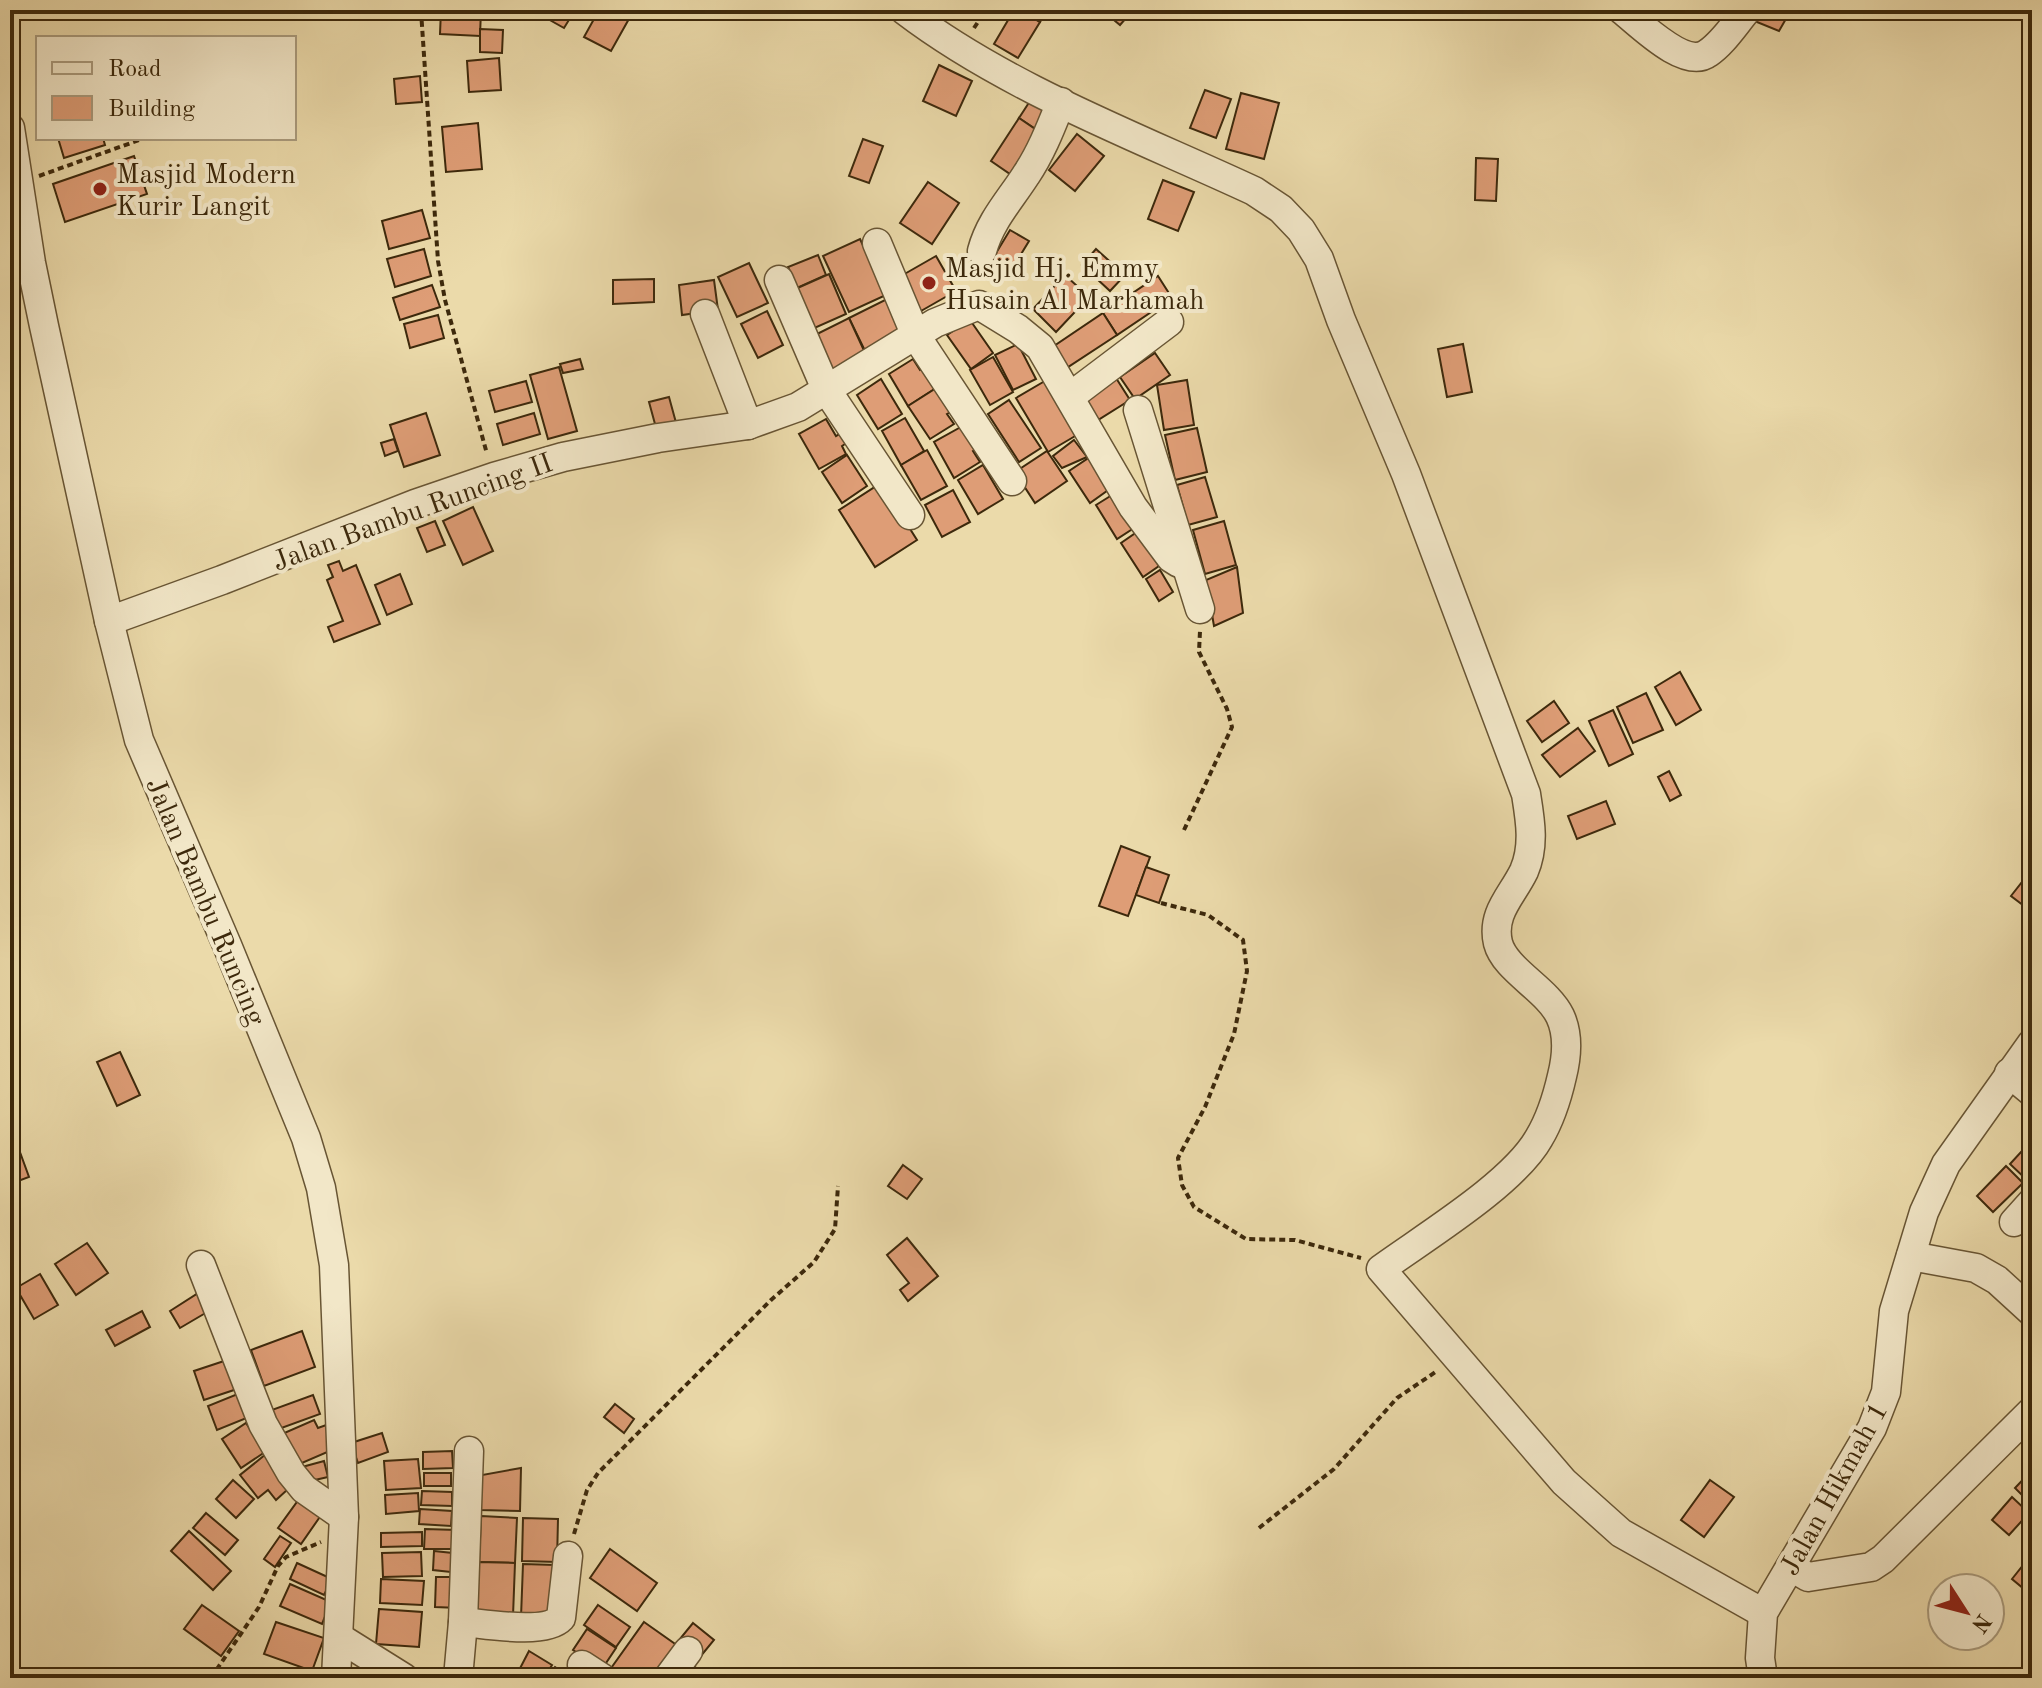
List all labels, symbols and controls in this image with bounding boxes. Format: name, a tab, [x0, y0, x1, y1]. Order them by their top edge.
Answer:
legend	[36, 36, 296, 140]
text: Road	[108, 58, 161, 82]
text: Building	[108, 98, 195, 122]
place label: Masjid Modern Kurir Langit	[116, 162, 296, 222]
marker: Masjid Modern Kurir Langit	[91, 180, 109, 198]
place label: Masjid Hj. Emmy Husain Al Marhamah	[945, 256, 1204, 316]
marker: Masjid Hj. Emmy Husain Al Marhamah	[920, 274, 938, 292]
street label: Jalan Bambu Runcing II	[269, 450, 557, 578]
street label: Jalan Bambu Runcing	[139, 774, 269, 1030]
street label: Jalan Hikmah 1	[1777, 1398, 1895, 1581]
north arrow	[1926, 1572, 2006, 1652]
text: N	[1967, 1609, 1994, 1636]

